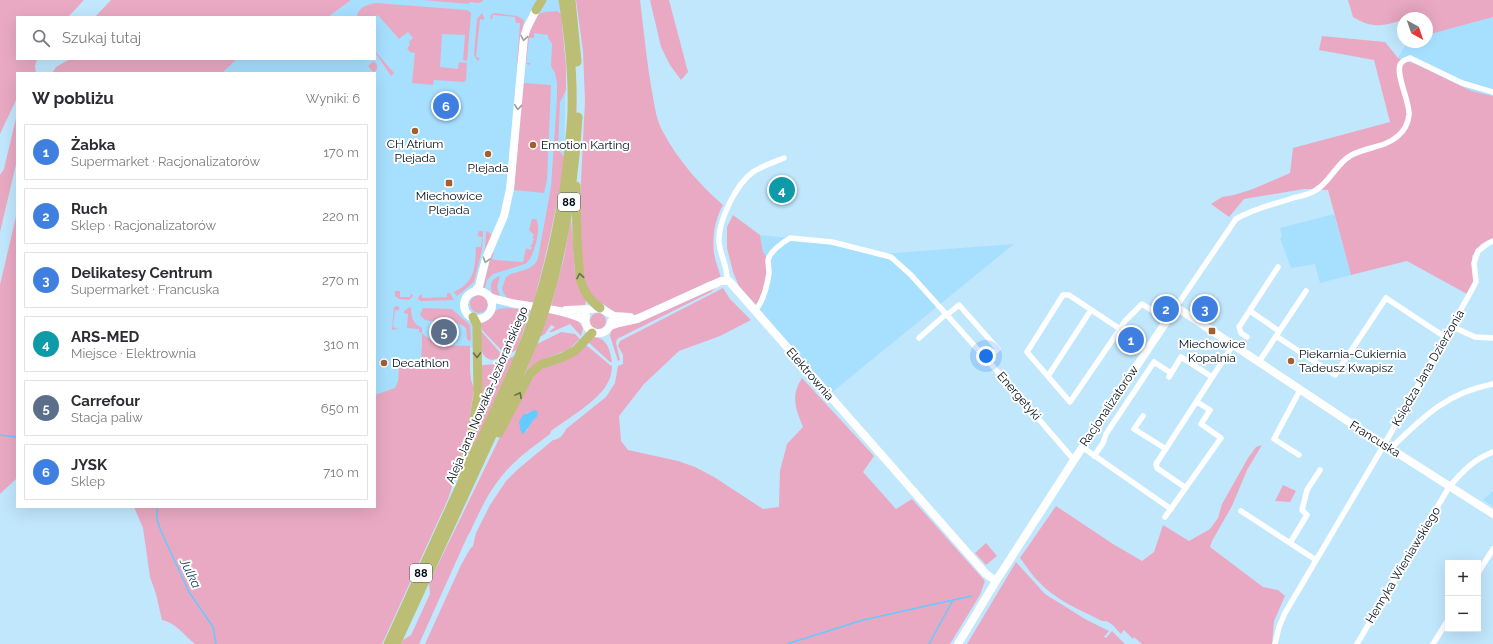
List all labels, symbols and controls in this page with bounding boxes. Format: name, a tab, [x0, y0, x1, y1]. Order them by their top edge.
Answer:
north arrow	[1397, 12, 1433, 48]
search box	[16, 16, 376, 60]
icon: search	[30, 27, 52, 49]
text: Szukaj tutaj	[62, 29, 141, 47]
one-way arrow	[521, 34, 529, 41]
text: W pobliżu	[32, 88, 114, 108]
text: Wyniki: 6	[306, 91, 360, 106]
pin: 6	[433, 91, 459, 121]
one-way arrow	[514, 104, 523, 110]
marker: CH Atrium Plejada	[410, 126, 420, 136]
text: Żabka	[71, 136, 115, 154]
place label: CH Atrium Plejada	[387, 137, 443, 165]
place label: Emotion Karting	[541, 138, 630, 152]
marker: Emotion Karting	[528, 140, 538, 150]
text: 1	[43, 145, 49, 160]
text: 170 m	[323, 145, 359, 160]
marker: Plejada	[483, 149, 493, 159]
text: Supermarket · Racjonalizatorów	[71, 154, 260, 169]
place label: Plejada	[467, 161, 509, 175]
pin: 4	[769, 175, 795, 205]
marker: Miechowice Plejada	[444, 178, 454, 188]
place label: Miechowice Plejada	[416, 189, 482, 217]
road number: 88	[558, 193, 580, 211]
text: Ruch	[71, 200, 108, 218]
text: 2	[42, 209, 50, 224]
text: 220 m	[322, 209, 359, 224]
text: Sklep · Racjonalizatorów	[71, 218, 216, 233]
one-way arrow	[482, 257, 491, 264]
text: Delikatesy Centrum	[71, 264, 213, 282]
text: 3	[42, 273, 50, 288]
text: 270 m	[322, 273, 359, 288]
one-way arrow	[576, 273, 584, 279]
text: Supermarket · Francuska	[71, 282, 219, 297]
pin: 2	[1153, 294, 1179, 324]
pin: 3	[1192, 294, 1218, 324]
street label: Aleja Jana Nowaka-Jeziorańskiego	[443, 304, 531, 486]
street label: Księdza Jana Dzierżonia	[1389, 307, 1467, 429]
pin: 5	[431, 317, 457, 347]
pin: 1	[1118, 325, 1144, 355]
marker: Miechowice Kopalnia	[1207, 326, 1217, 336]
text: ARS-MED	[71, 328, 139, 346]
text: 4	[42, 337, 50, 352]
text: 310 m	[323, 337, 359, 352]
place label: Miechowice Kopalnia	[1179, 337, 1245, 365]
street label: Elektrownia	[783, 345, 837, 403]
text: Miejsce · Elektrownia	[71, 346, 196, 361]
your location	[976, 346, 996, 366]
place label: Piekarnia-Cukiernia Tadeusz Kwapisz	[1299, 347, 1406, 375]
one-way arrow	[473, 352, 482, 358]
place label: Decathlon	[392, 356, 449, 370]
marker: Piekarnia-Cukiernia Tadeusz Kwapisz	[1286, 356, 1296, 366]
marker: Decathlon	[379, 358, 389, 368]
street label: Racjonalizatorów	[1077, 363, 1141, 449]
street label: Energetyki	[994, 369, 1044, 423]
one-way arrow	[514, 391, 522, 399]
text: Carrefour	[71, 392, 140, 410]
text: 5	[42, 401, 50, 416]
text: 650 m	[321, 401, 359, 416]
text: Stacja paliw	[71, 410, 143, 425]
street label: Francuska	[1347, 418, 1403, 460]
text: JYSK	[71, 456, 107, 474]
text: 6	[42, 465, 50, 480]
text: 710 m	[323, 465, 359, 480]
text: Sklep	[71, 474, 105, 489]
street label: Henryka Wieniawskiego	[1363, 504, 1443, 626]
water label: Julka	[176, 555, 204, 591]
map controls	[1445, 560, 1481, 632]
button: +	[1445, 560, 1481, 596]
road number: 88	[410, 564, 432, 582]
button: −	[1445, 596, 1481, 632]

